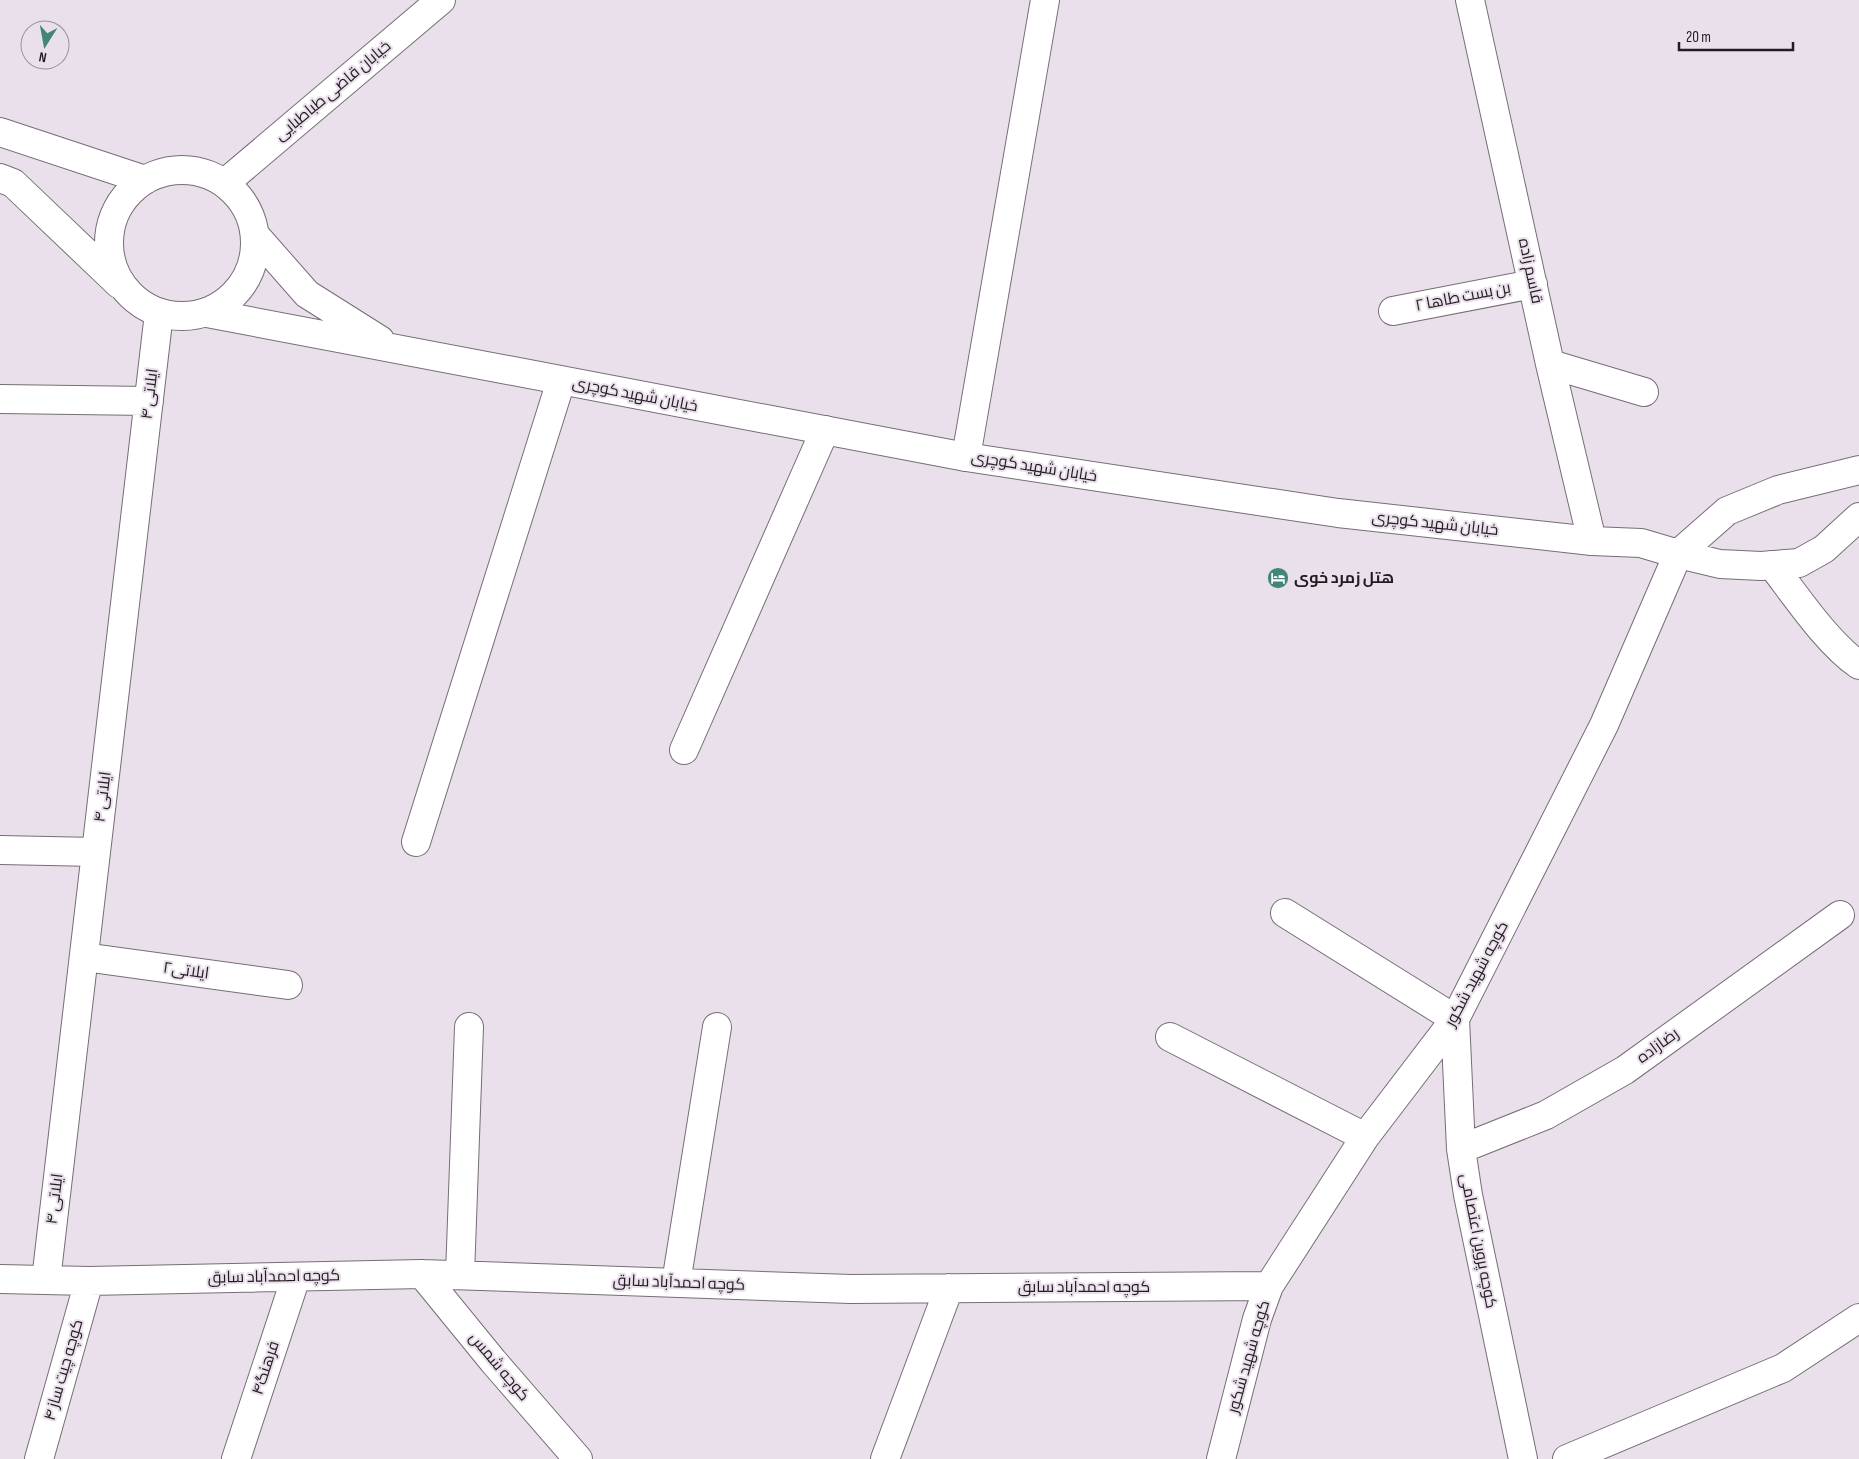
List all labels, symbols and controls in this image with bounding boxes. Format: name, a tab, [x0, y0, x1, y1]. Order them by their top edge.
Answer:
north arrow	[20, 20, 70, 70]
scale bar	[1679, 20, 1793, 52]
text: 20 m	[1686, 28, 1711, 47]
street label: خیابان قاضی طباطبایی	[271, 37, 395, 145]
text: N	[37, 48, 48, 66]
street label: قاسم زاده	[1513, 237, 1546, 306]
street label: بن بست طاها ۲	[1414, 278, 1512, 316]
street label: ایلاتی ۴	[137, 368, 163, 420]
street label: خیابان شهید کوچری	[570, 374, 699, 417]
street label: خیابان شهید کوچری	[969, 448, 1098, 487]
street label: خیابان شهید کوچری	[1371, 508, 1499, 541]
hotel icon: هتل زمرد خوی	[1266, 566, 1290, 590]
place label: هتل زمرد خوی	[1294, 569, 1394, 588]
street label: ایلاتی ۴	[90, 771, 116, 823]
street label: کوچه شهید شکور	[1441, 918, 1514, 1031]
street label: ایلاتی۲	[162, 958, 210, 984]
street label: رضازاده	[1633, 1024, 1683, 1068]
street label: کوچه پروین اعتصامی	[1455, 1172, 1500, 1310]
street label: ایلاتی ۴	[42, 1173, 68, 1225]
street label: کوچه احمدآباد سابق	[208, 1266, 340, 1289]
street label: کوچه احمدآباد سابق	[612, 1271, 746, 1296]
street label: کوچه احمدآباد سابق	[1018, 1278, 1150, 1298]
street label: کوچه شهید شکور	[1224, 1298, 1275, 1417]
street label: کوچه چیت ساز ۴	[40, 1317, 88, 1423]
street label: کوچه شمس	[464, 1329, 533, 1406]
street label: فرهنگ۴	[248, 1339, 284, 1397]

